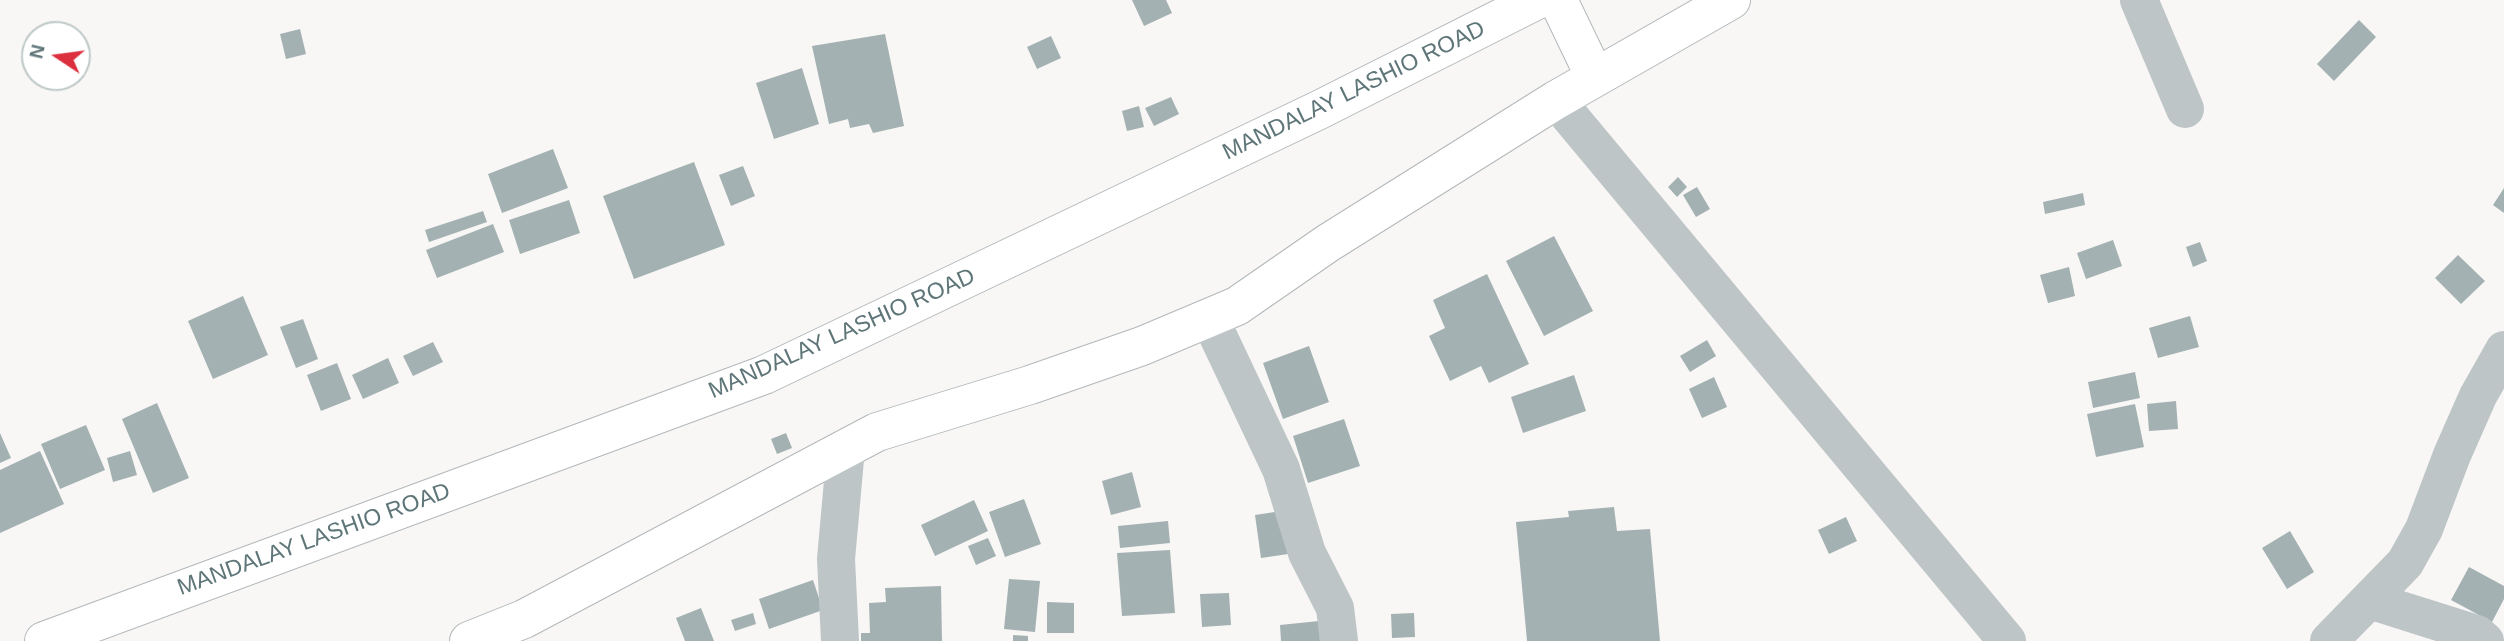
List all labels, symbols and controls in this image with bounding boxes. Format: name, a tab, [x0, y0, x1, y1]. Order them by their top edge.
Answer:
street label: MANDALAY LASHIO ROAD	[1218, 15, 1490, 167]
north arrow	[21, 21, 91, 91]
text: N	[25, 43, 49, 61]
street label: MANDALAY LASHIO ROAD	[705, 263, 979, 405]
street label: MANDALAY LASHIO ROAD	[174, 478, 454, 602]

